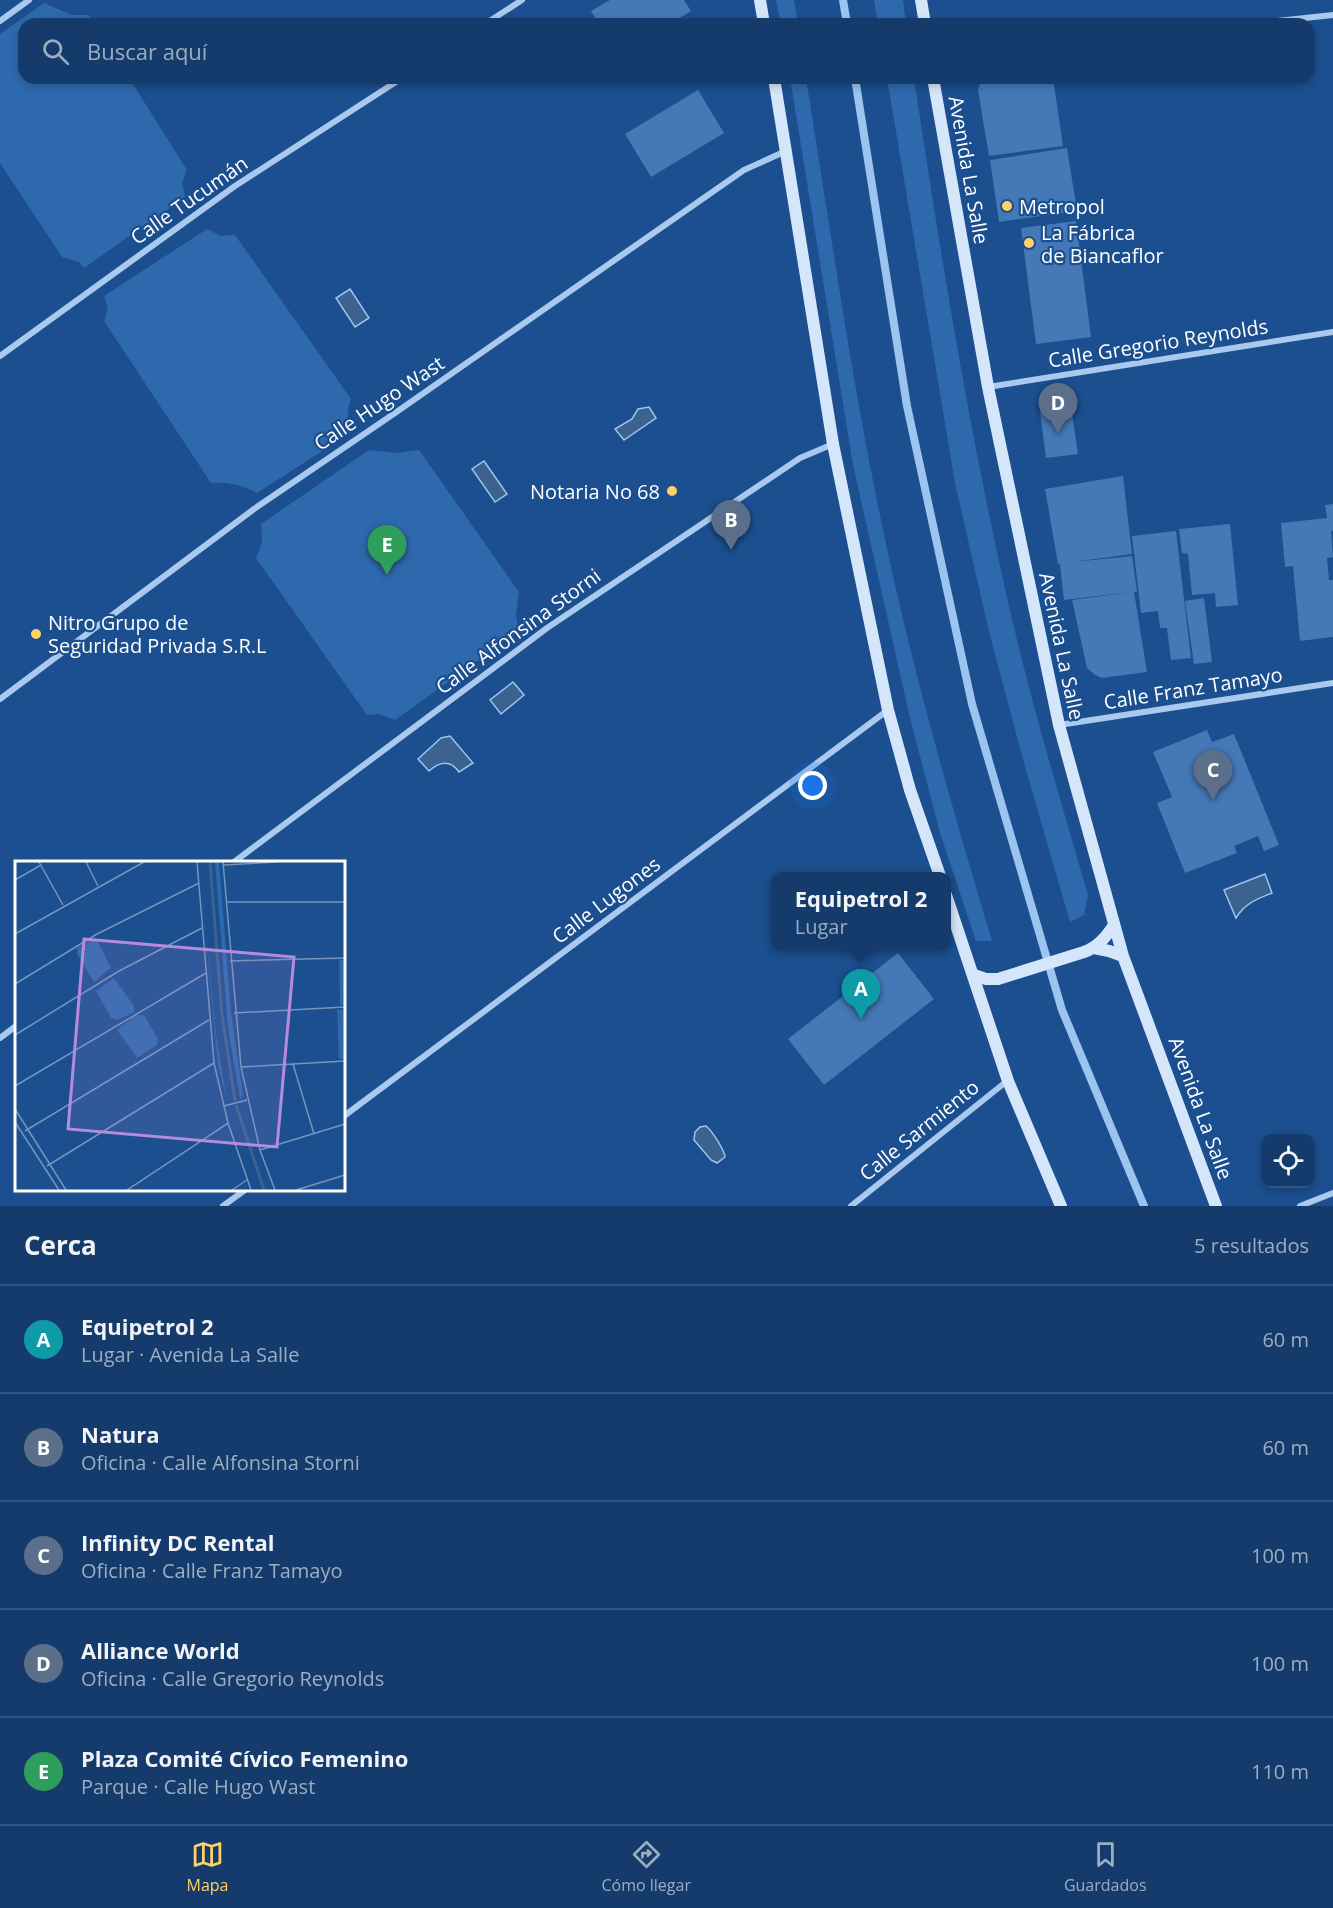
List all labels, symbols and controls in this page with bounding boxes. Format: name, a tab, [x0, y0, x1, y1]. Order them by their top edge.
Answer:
search box	[18, 18, 1315, 84]
icon: search	[39, 35, 72, 68]
text: Buscar aquí	[87, 36, 207, 66]
street label: Avenida La Salle	[943, 94, 995, 246]
street label: Calle Tucumán	[125, 150, 253, 250]
place label: Metropol	[1019, 193, 1105, 220]
marker: Metropol	[1000, 199, 1014, 213]
place label: La Fábrica de Biancaflor	[1041, 219, 1164, 269]
marker: La Fábrica de Biancaflor	[1022, 236, 1036, 250]
street label: Calle Gregorio Reynolds	[1046, 312, 1270, 374]
street label: Calle Hugo Wast	[309, 349, 449, 457]
pin: D	[1038, 384, 1078, 433]
place label: Notaria No 68	[530, 478, 660, 505]
marker: Notaria No 68	[665, 484, 679, 498]
pin: B	[712, 500, 750, 550]
pin: E	[368, 526, 406, 575]
street label: Calle Alfonsina Storni	[430, 562, 606, 700]
street label: Avenida La Salle	[1033, 570, 1091, 722]
place label: Nitro Grupo de Seguridad Privada S.R.L	[48, 609, 267, 659]
marker: Nitro Grupo de Seguridad Privada S.R.L	[29, 627, 43, 641]
street label: Calle Franz Tamayo	[1102, 661, 1284, 715]
pin: C	[1194, 750, 1232, 800]
your location	[798, 771, 827, 800]
street label: Calle Lugones	[546, 850, 666, 950]
inset map	[15, 861, 345, 1191]
popup	[771, 872, 951, 950]
text: Equipetrol 2	[795, 883, 927, 913]
text: Lugar	[795, 913, 848, 940]
pin: A	[842, 970, 880, 1019]
street label: Avenida La Salle	[1163, 1033, 1239, 1183]
street label: Calle Sarmiento	[853, 1073, 985, 1187]
map controls	[1261, 1134, 1315, 1188]
button: locate	[1261, 1134, 1315, 1188]
text: Cerca	[24, 1227, 97, 1263]
text: 5 resultados	[1194, 1232, 1309, 1259]
text: Equipetrol 2	[81, 1311, 214, 1341]
text: A	[37, 1326, 50, 1353]
text: 60 m	[1262, 1326, 1309, 1353]
text: Lugar · Avenida La Salle	[81, 1341, 299, 1368]
text: Natura	[81, 1419, 159, 1449]
text: B	[37, 1434, 50, 1461]
text: 60 m	[1262, 1434, 1309, 1461]
text: Oficina · Calle Alfonsina Storni	[81, 1449, 360, 1476]
text: Infinity DC Rental	[81, 1527, 274, 1557]
text: C	[37, 1542, 50, 1569]
text: 100 m	[1251, 1542, 1309, 1569]
text: Oficina · Calle Franz Tamayo	[81, 1557, 342, 1584]
text: Alliance World	[81, 1635, 240, 1665]
text: D	[36, 1650, 51, 1677]
text: 100 m	[1251, 1650, 1309, 1677]
text: Oficina · Calle Gregorio Reynolds	[81, 1665, 384, 1692]
text: Plaza Comité Cívico Femenino	[81, 1743, 408, 1773]
text: E	[38, 1758, 49, 1785]
text: 110 m	[1251, 1758, 1309, 1785]
text: Parque · Calle Hugo Wast	[81, 1773, 315, 1800]
tab: Mapa	[186, 1838, 228, 1896]
tab: Cómo llegar	[601, 1838, 691, 1896]
tab: Guardados	[1064, 1838, 1147, 1896]

